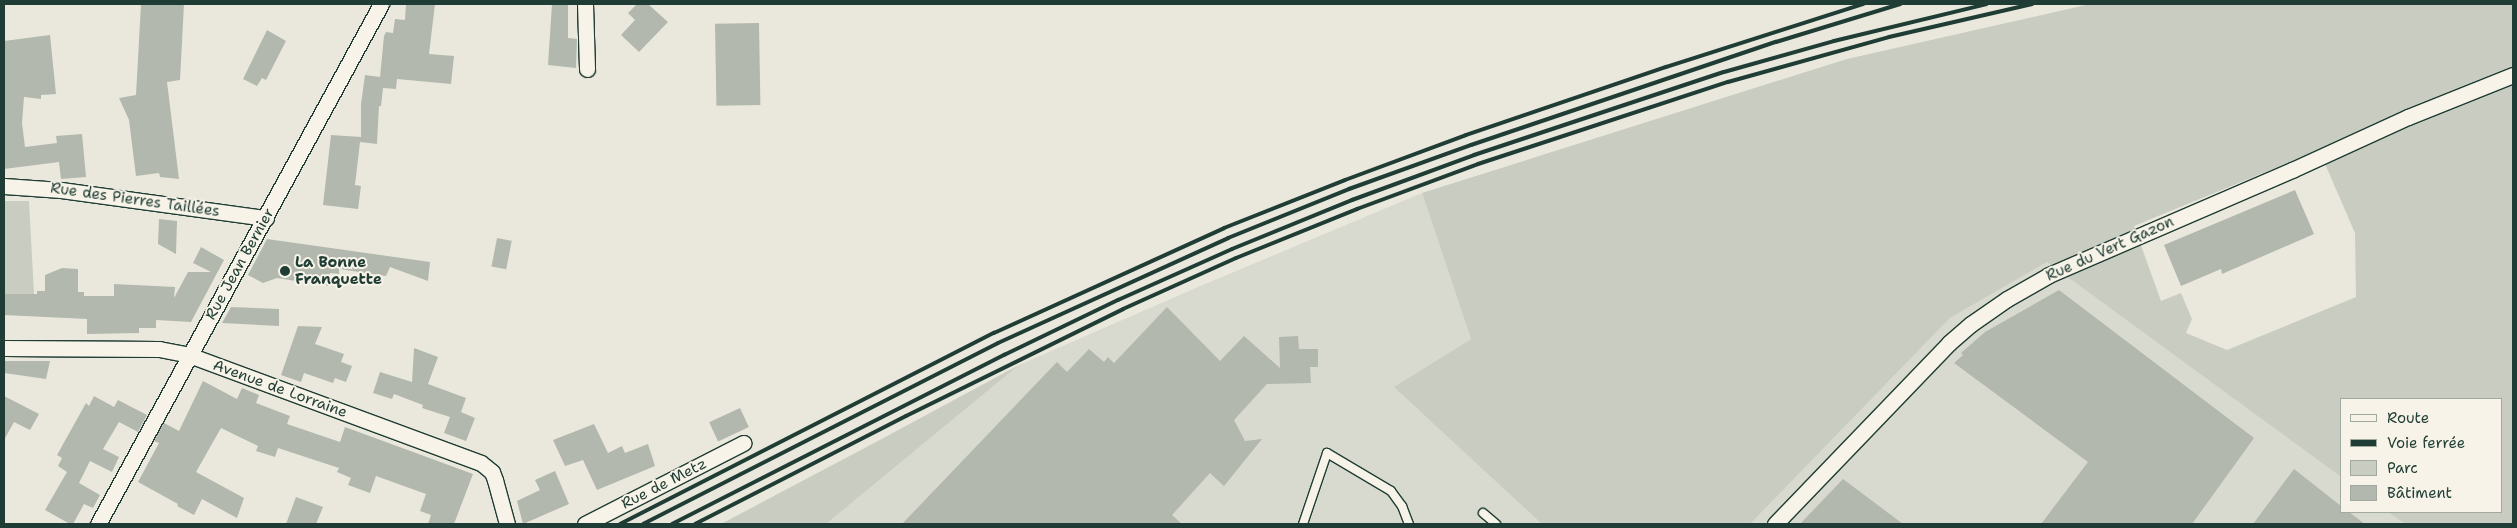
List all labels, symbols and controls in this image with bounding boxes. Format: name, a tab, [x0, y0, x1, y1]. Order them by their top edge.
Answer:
street label: Rue des Pierres Taillées	[49, 179, 221, 221]
street label: Rue Jean Bernier	[202, 205, 278, 323]
street label: Rue du Vert Gazon	[2043, 213, 2177, 285]
place label: La Bonne Franquette	[295, 253, 382, 288]
marker: La Bonne Franquette	[279, 265, 291, 277]
street label: Avenue de Lorraine	[210, 356, 350, 422]
legend	[2340, 398, 2502, 513]
text: Route	[2387, 408, 2429, 428]
text: Voie ferrée	[2387, 433, 2465, 453]
street label: Rue de Metz	[618, 455, 710, 513]
text: Parc	[2387, 458, 2418, 478]
text: Bâtiment	[2387, 483, 2452, 503]

